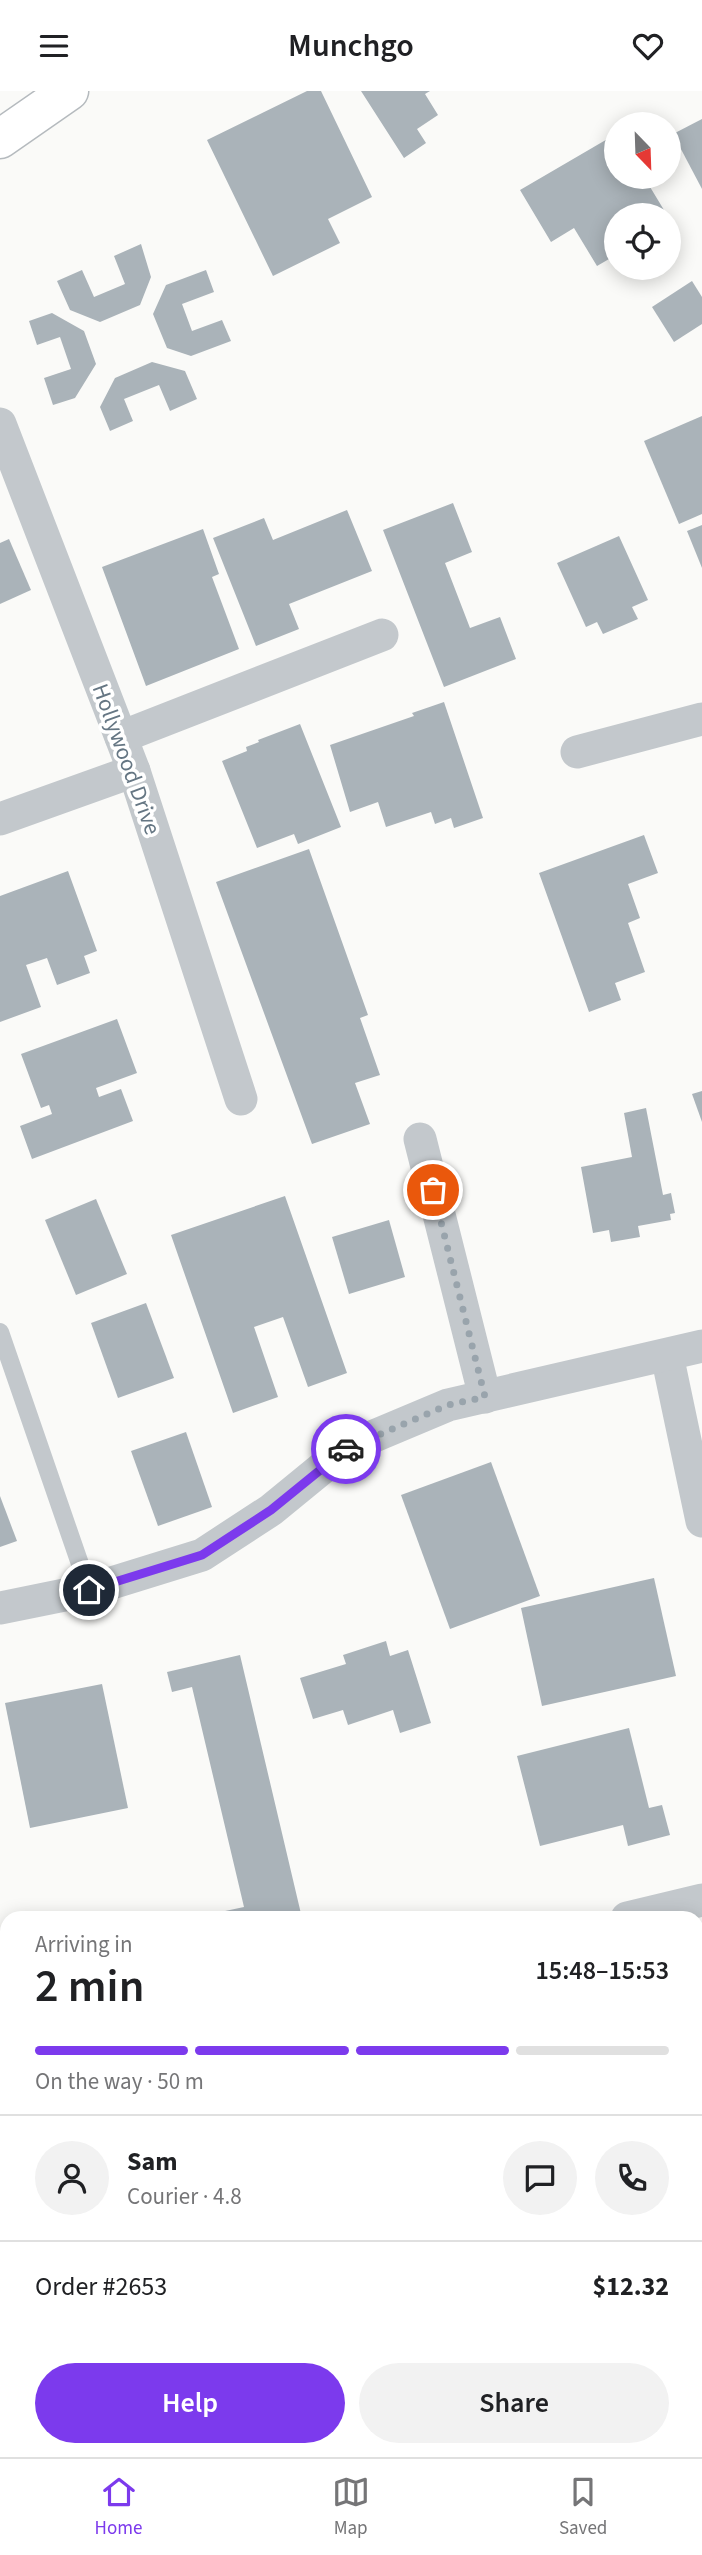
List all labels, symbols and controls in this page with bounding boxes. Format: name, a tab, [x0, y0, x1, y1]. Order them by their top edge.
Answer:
text: Munchgo	[288, 23, 414, 69]
icon: menu	[35, 27, 73, 65]
icon: heart	[629, 27, 667, 65]
north arrow	[604, 112, 681, 189]
map controls	[604, 112, 681, 280]
button: locate	[604, 203, 681, 280]
street label: Hollywood Drive	[84, 679, 169, 839]
pin	[403, 1160, 463, 1220]
icon: bag	[414, 1171, 452, 1209]
courier	[311, 1414, 381, 1484]
icon: car	[327, 1430, 365, 1468]
pin	[59, 1560, 119, 1620]
icon: home	[70, 1571, 108, 1609]
text: Arriving in	[35, 1928, 133, 1961]
text: 15:48–15:53	[536, 1952, 669, 1989]
text: 2 min	[35, 1954, 144, 2019]
text: On the way · 50 m	[35, 2065, 204, 2098]
button: person	[35, 2141, 109, 2215]
button: chat	[503, 2141, 577, 2215]
button: phone	[595, 2141, 669, 2215]
text: Sam	[127, 2143, 177, 2180]
text: Courier · 4.8	[127, 2180, 242, 2213]
text: Order #2653	[35, 2268, 167, 2305]
text: $12.32	[593, 2268, 669, 2305]
button: Help	[35, 2363, 345, 2443]
button: Share	[359, 2363, 669, 2443]
tab: Home	[95, 2473, 142, 2542]
tab: Map	[332, 2473, 370, 2542]
tab: Saved	[559, 2473, 607, 2542]

